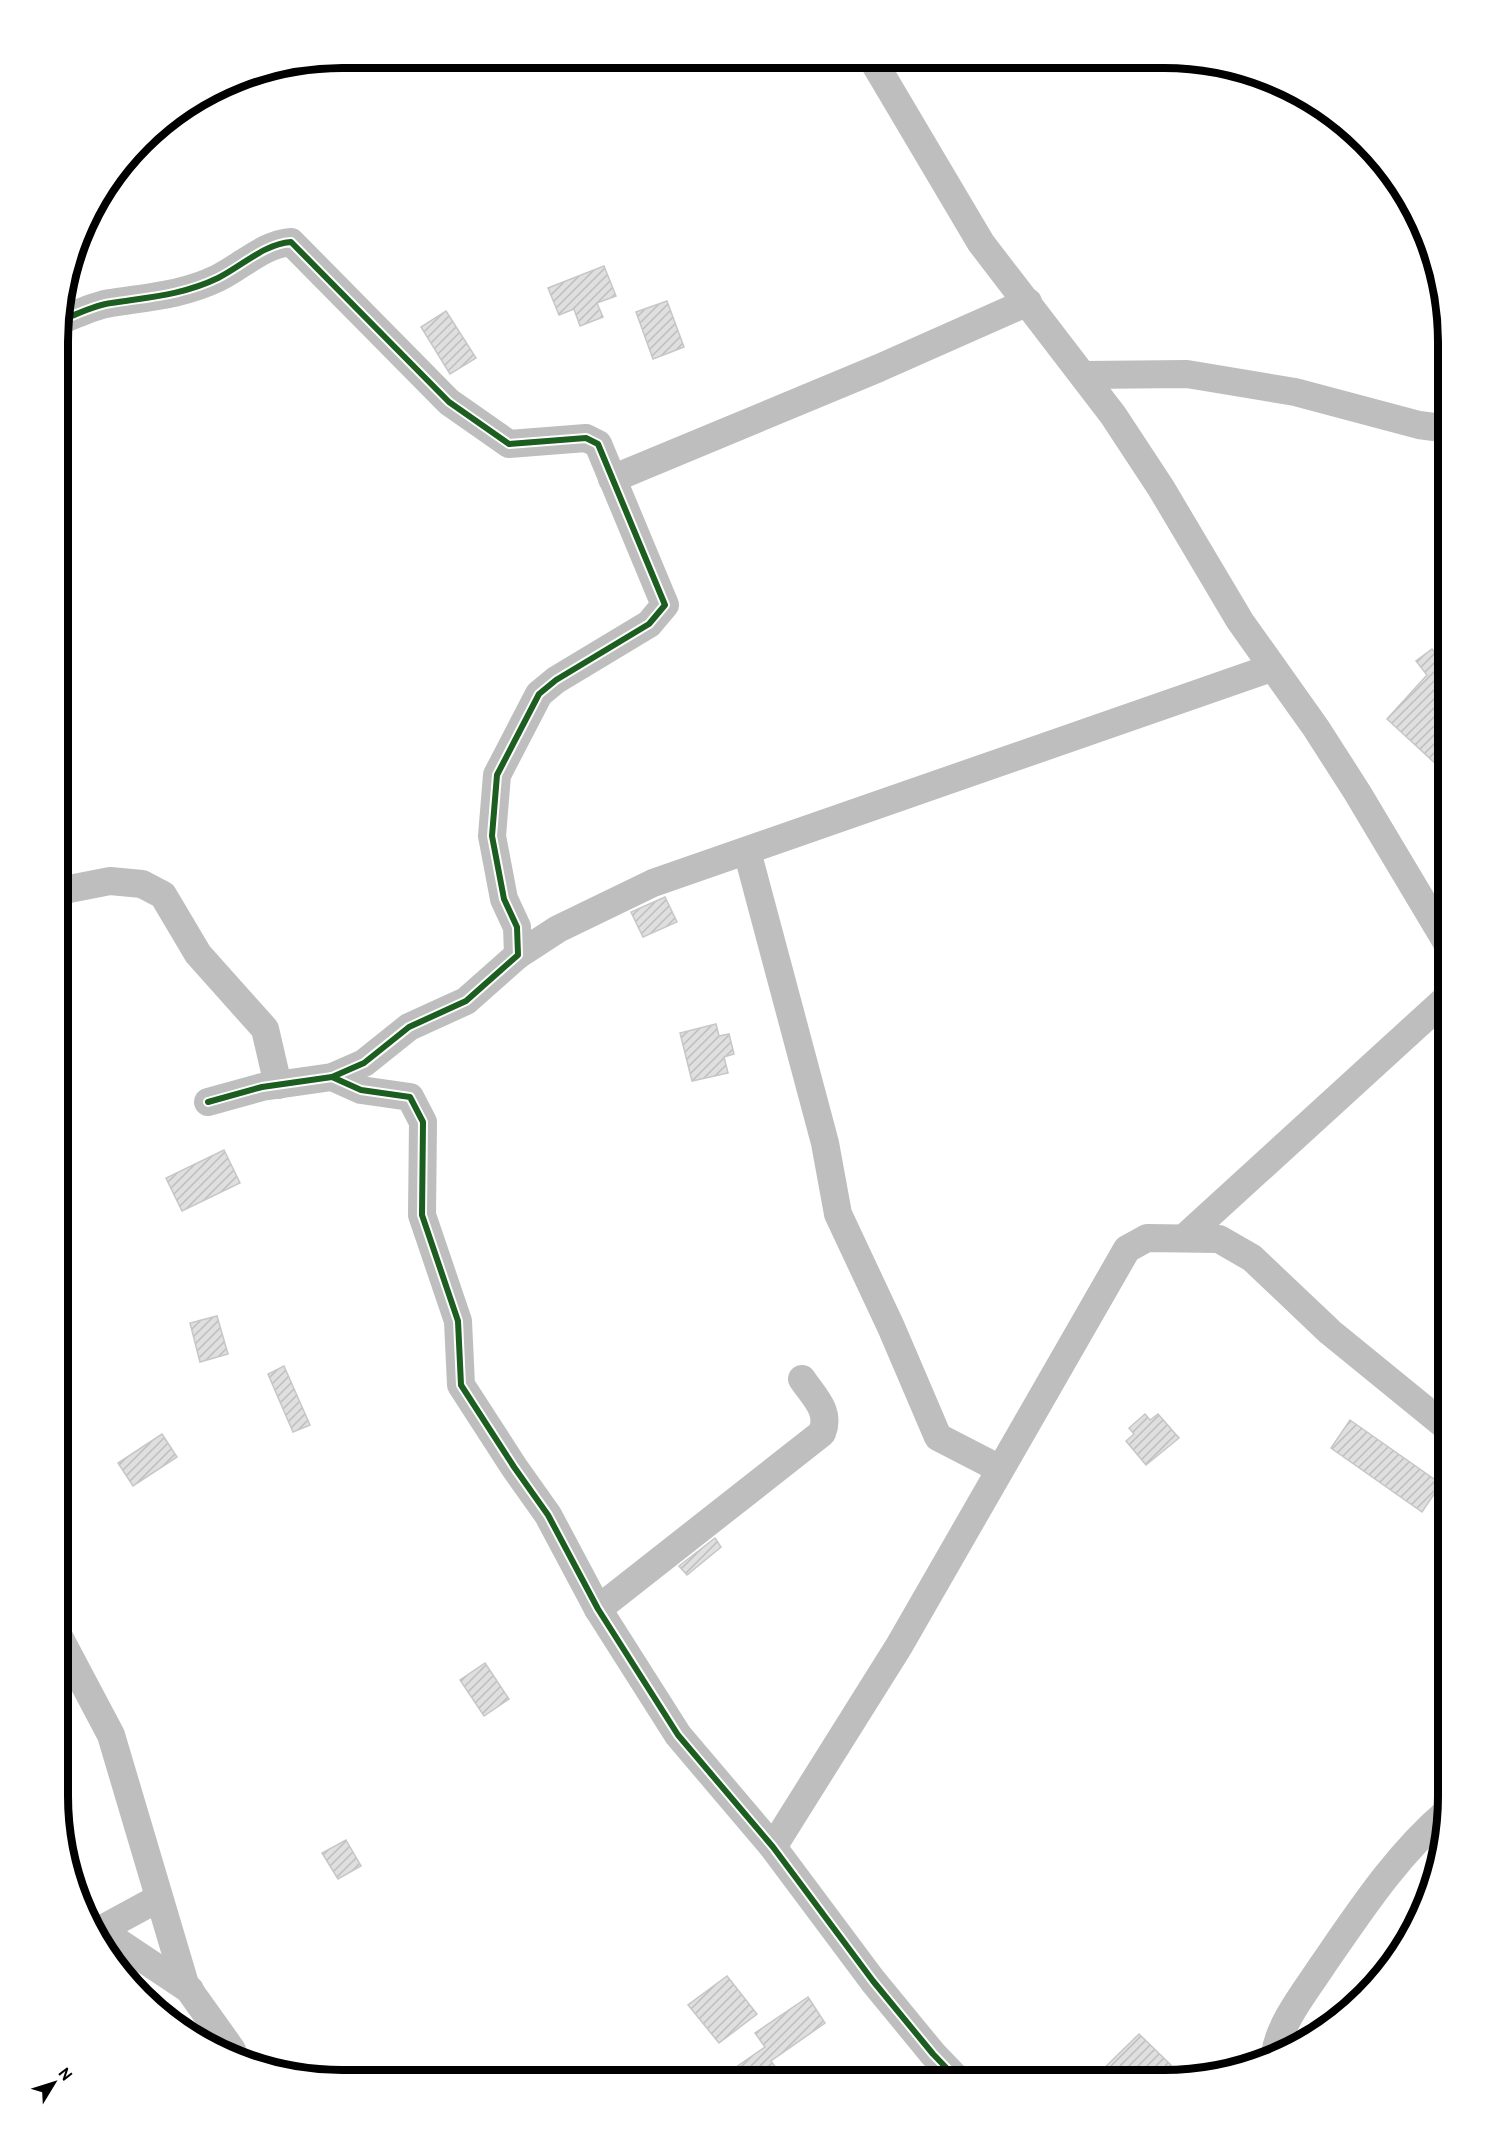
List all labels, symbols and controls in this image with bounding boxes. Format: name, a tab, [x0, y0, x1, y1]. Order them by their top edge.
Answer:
north arrow	[24, 2053, 84, 2113]
text: N	[53, 2064, 76, 2086]

